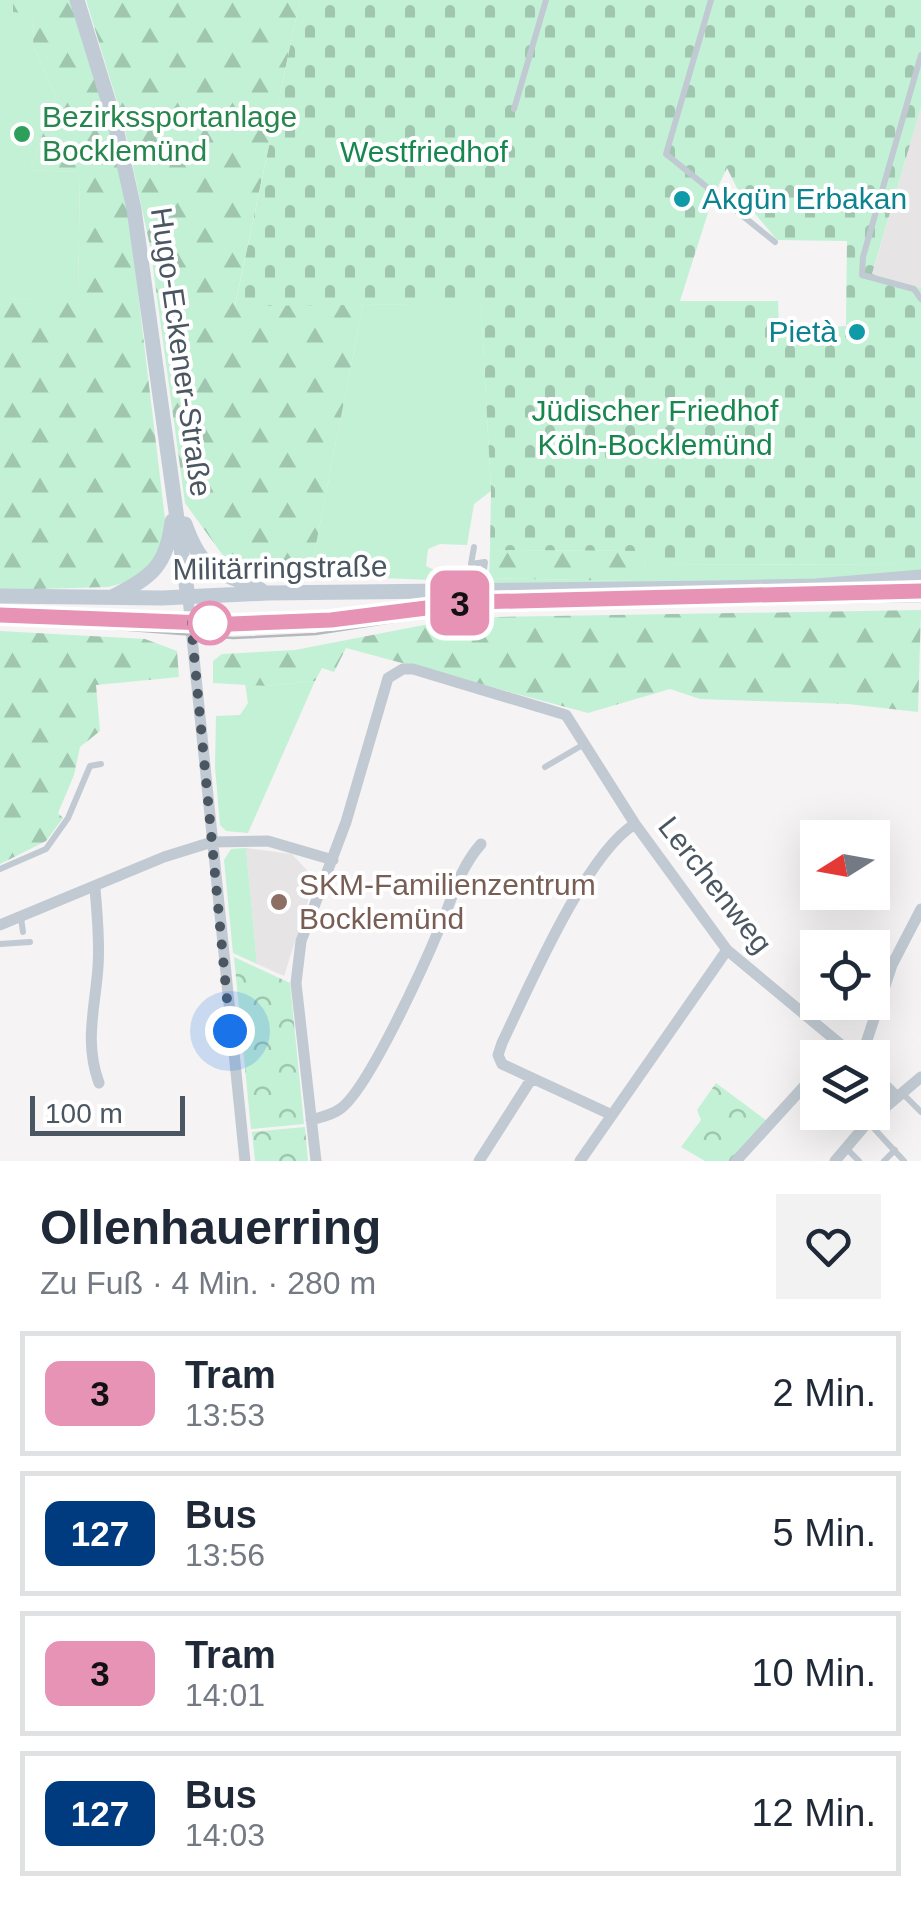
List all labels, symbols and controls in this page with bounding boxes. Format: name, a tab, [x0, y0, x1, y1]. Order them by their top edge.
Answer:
place label: Bezirkssportanlage Bocklemünd	[42, 100, 297, 167]
marker: Bezirkssportanlage Bocklemünd	[11, 123, 33, 145]
park label: Westfriedhof	[340, 135, 509, 168]
place label: Akgün Erbakan	[702, 182, 907, 215]
marker: Akgün Erbakan	[671, 188, 693, 210]
street label: Hugo-Eckener-Straße	[145, 205, 218, 499]
place label: Pietà	[769, 315, 837, 348]
marker: Pietà	[846, 321, 868, 343]
park label: Jüdischer Friedhof Köln-Bocklemünd	[532, 394, 779, 461]
street label: Militärringstraße	[172, 549, 388, 586]
line badge: 3	[428, 570, 492, 636]
text: 3	[450, 584, 470, 623]
unlabelled marker	[189, 602, 231, 644]
street label: Lerchenweg	[652, 810, 779, 959]
north arrow	[800, 820, 890, 910]
map controls	[800, 820, 890, 1130]
place label: SKM-Familienzentrum Bocklemünd	[299, 868, 596, 935]
marker: SKM-Familienzentrum Bocklemünd	[268, 891, 290, 913]
button: locate	[800, 930, 890, 1020]
your location	[205, 1006, 255, 1056]
button: layers	[800, 1040, 890, 1130]
scale bar	[30, 1091, 185, 1136]
text: 100 m	[45, 1098, 123, 1129]
button: heart	[776, 1194, 881, 1299]
text: Ollenhauerring	[40, 1201, 381, 1254]
text: Zu Fuß · 4 Min. · 280 m	[40, 1265, 376, 1301]
text: Tram	[185, 1354, 276, 1396]
text: 2 Min.	[773, 1372, 876, 1414]
text: 3	[90, 1374, 110, 1413]
text: 13:53	[185, 1397, 265, 1433]
text: Bus	[185, 1494, 257, 1536]
text: 5 Min.	[773, 1512, 876, 1554]
text: 127	[71, 1514, 129, 1553]
text: 13:56	[185, 1537, 265, 1573]
text: Tram	[185, 1634, 276, 1676]
text: 10 Min.	[751, 1652, 876, 1694]
text: 3	[90, 1654, 110, 1693]
text: 14:01	[185, 1677, 265, 1713]
text: Bus	[185, 1774, 257, 1816]
text: 12 Min.	[751, 1792, 876, 1834]
text: 127	[71, 1794, 129, 1833]
text: 14:03	[185, 1817, 265, 1853]

